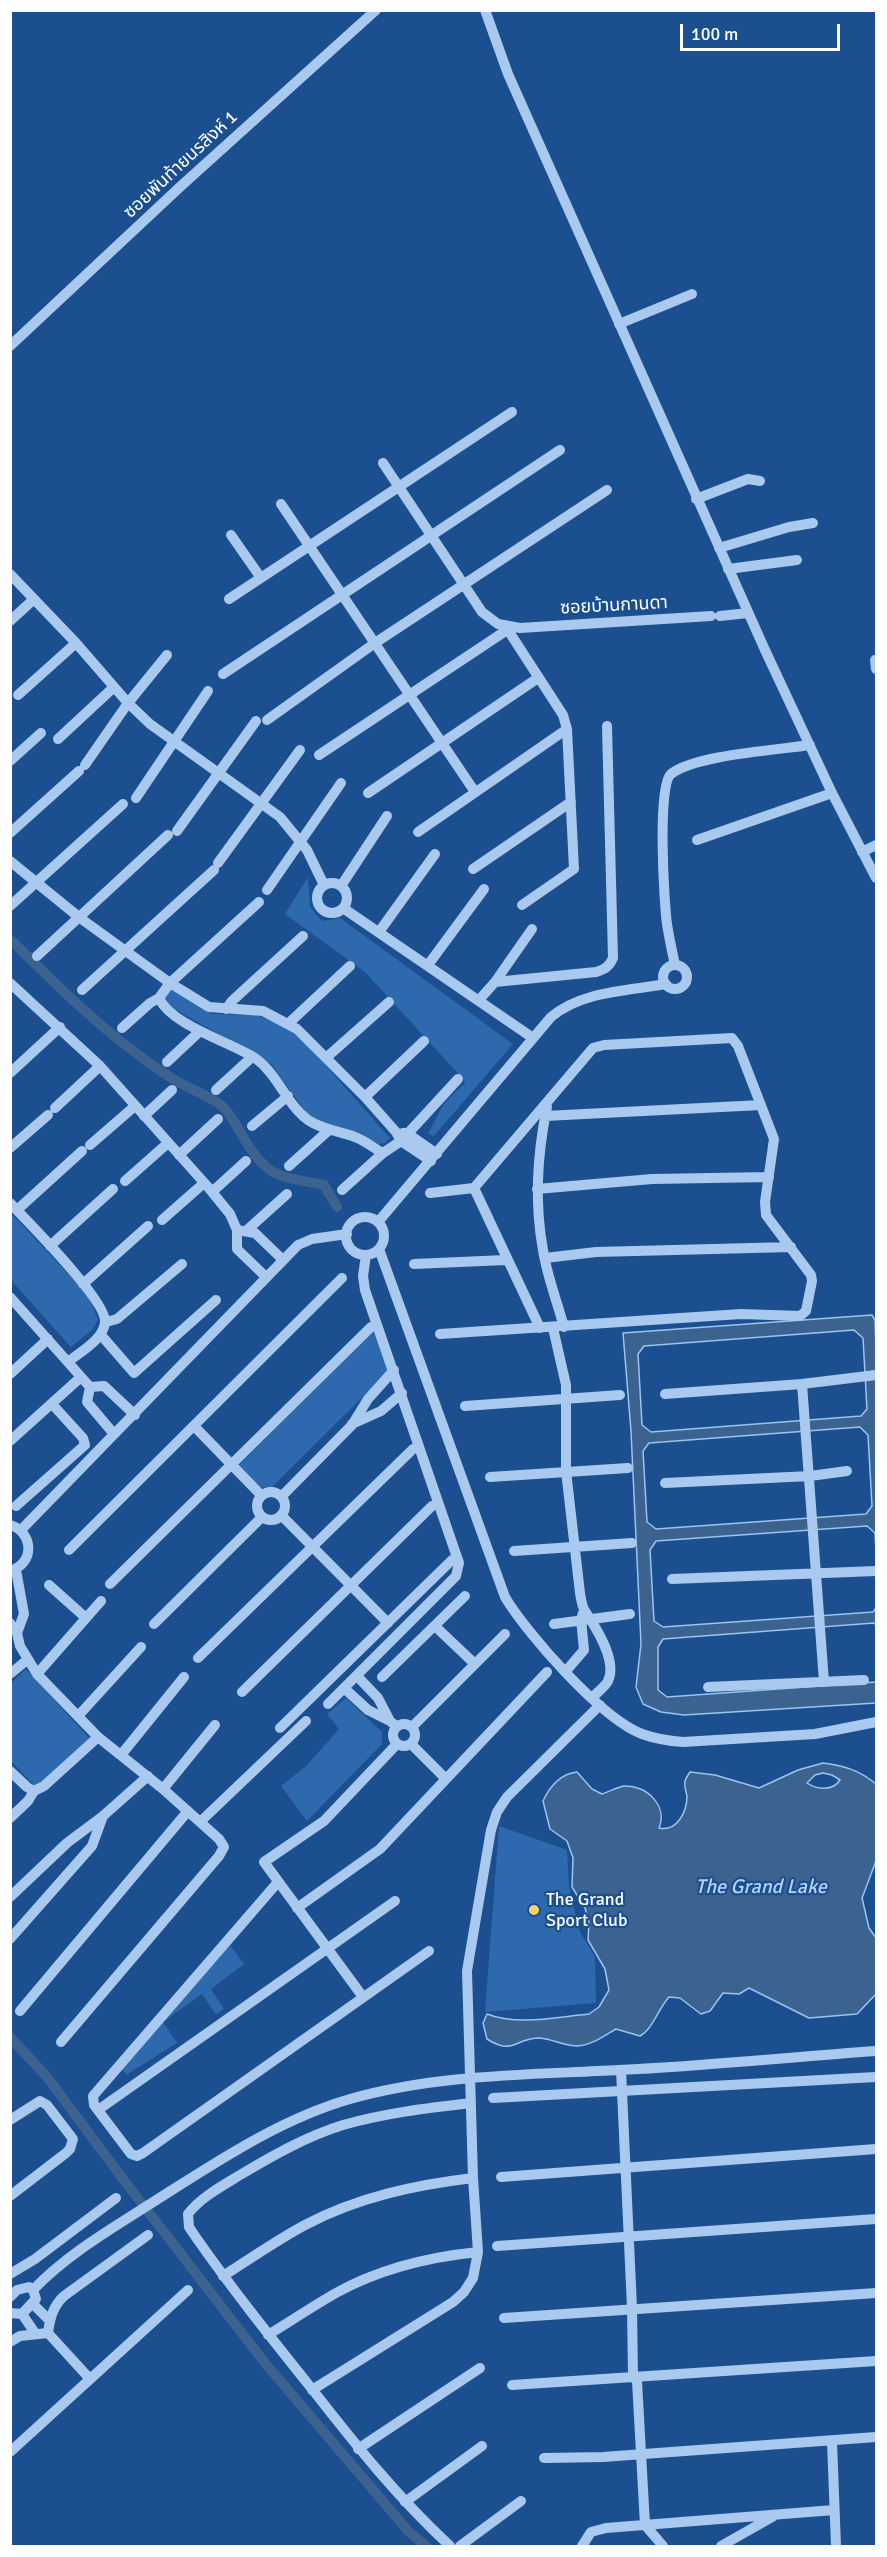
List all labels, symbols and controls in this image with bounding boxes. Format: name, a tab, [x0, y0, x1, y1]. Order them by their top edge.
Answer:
scale bar	[683, 12, 844, 50]
text: 100 m	[691, 23, 738, 45]
street label: ซอยพันท้ายนรสิงห์ 1	[120, 107, 242, 223]
street label: ซอยบ้านกานดา	[560, 592, 668, 620]
water label: The Grand Lake	[695, 1876, 827, 1900]
place label: The Grand Sport Club	[546, 1889, 627, 1932]
marker: The Grand Sport Club	[527, 1903, 541, 1917]

